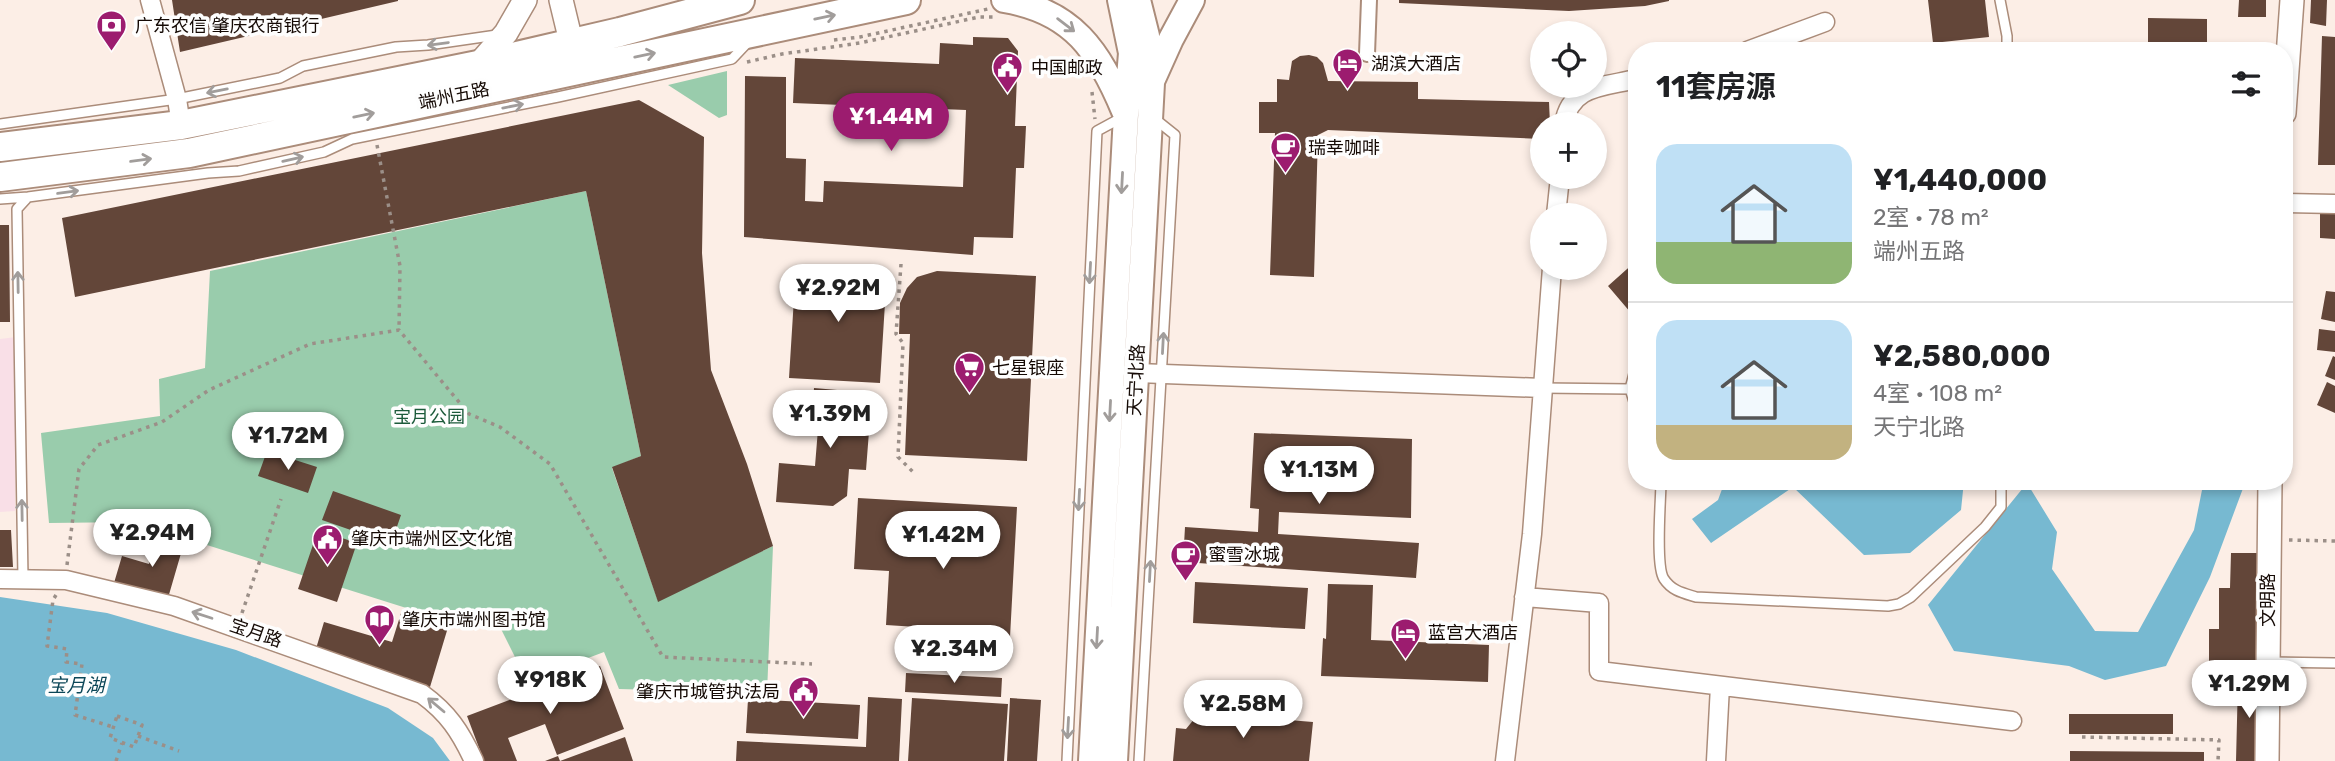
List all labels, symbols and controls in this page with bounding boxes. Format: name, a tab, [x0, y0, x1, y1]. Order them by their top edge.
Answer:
bank icon: 广东农信 肇庆农商银行	[95, 9, 129, 53]
one-way arrow	[813, 10, 836, 24]
place label: 广东农信 肇庆农商银行	[135, 15, 319, 37]
one-way arrow	[1056, 18, 1075, 33]
map controls	[1530, 21, 1607, 280]
button: locate	[1530, 21, 1607, 98]
one-way arrow	[428, 37, 450, 50]
hotel icon: 湖滨大酒店	[1331, 47, 1365, 91]
one-way arrow	[633, 48, 656, 62]
public building icon: 中国邮政	[991, 51, 1025, 95]
place label: 湖滨大酒店	[1371, 53, 1461, 75]
place label: 中国邮政	[1031, 57, 1103, 79]
icon: filters	[2227, 65, 2265, 103]
text: 11套房源	[1656, 69, 1776, 105]
street label: 端州五路	[416, 78, 492, 114]
one-way arrow	[206, 84, 229, 98]
pin: ¥1.44M	[834, 94, 948, 153]
one-way arrow	[501, 99, 524, 113]
text: ¥1.44M	[849, 102, 933, 130]
one-way arrow	[352, 108, 375, 122]
button: +	[1530, 112, 1607, 189]
cafe icon: 瑞幸咖啡	[1268, 131, 1302, 175]
place label: 瑞幸咖啡	[1308, 137, 1380, 159]
one-way arrow	[281, 152, 304, 165]
one-way arrow	[129, 153, 152, 166]
text: ¥1,440,000	[1873, 162, 2047, 198]
one-way arrow	[1115, 172, 1128, 194]
icon: home	[1712, 172, 1796, 256]
one-way arrow	[56, 185, 79, 198]
button: −	[1530, 203, 1607, 280]
text: 2室 · 78 m²	[1873, 203, 1989, 231]
text: 端州五路	[1873, 237, 1965, 265]
one-way arrow	[1084, 261, 1097, 284]
pin: ¥2.92M	[781, 264, 895, 324]
one-way arrow	[12, 271, 25, 294]
text: ¥2.92M	[795, 273, 881, 301]
one-way arrow	[1156, 332, 1169, 355]
text: ¥2,580,000	[1873, 338, 2051, 374]
street label: 天宁北路	[1123, 343, 1149, 417]
icon: home	[1712, 348, 1796, 432]
supermarket icon: 七星银座	[952, 351, 986, 395]
place label: 七星银座	[992, 357, 1064, 379]
text: 4室 · 108 m²	[1873, 379, 2002, 407]
pin: ¥1.39M	[773, 391, 887, 450]
text: ¥1.39M	[789, 399, 871, 427]
one-way arrow	[1103, 399, 1116, 422]
park label: 宝月公园	[393, 406, 465, 428]
pin: ¥1.72M	[231, 412, 345, 472]
text: 天宁北路	[1873, 413, 1965, 441]
text: ¥1.72M	[248, 421, 328, 449]
pin: ¥1.13M	[1262, 447, 1376, 506]
text: ¥1.13M	[1280, 455, 1358, 483]
one-way arrow	[1072, 489, 1085, 511]
one-way arrow	[15, 499, 29, 522]
pin: ¥2.94M	[95, 510, 209, 569]
pin: ¥1.42M	[886, 512, 1000, 571]
text: ¥2.94M	[109, 518, 195, 546]
text: ¥1.42M	[901, 520, 985, 548]
public building icon: 肇庆市端州区文化馆	[311, 522, 345, 566]
place label: 肇庆市端州区文化馆	[351, 528, 513, 550]
cafe icon: 蜜雪冰城	[1168, 538, 1202, 582]
place label: 蜜雪冰城	[1208, 544, 1280, 566]
one-way arrow	[1144, 560, 1157, 582]
street label: 文明路	[2257, 573, 2279, 627]
library icon: 肇庆市端州图书馆	[362, 603, 396, 647]
one-way arrow	[191, 608, 213, 621]
place label: 肇庆市端州图书馆	[402, 609, 546, 631]
street label: 宝月路	[227, 614, 285, 652]
hotel icon: 蓝宫大酒店	[1388, 616, 1422, 660]
place label: 蓝宫大酒店	[1428, 622, 1518, 644]
pin: ¥2.34M	[897, 626, 1011, 685]
one-way arrow	[1091, 626, 1104, 649]
text: ¥2.34M	[910, 634, 998, 662]
pin: ¥918K	[501, 656, 599, 716]
pin: ¥1.29M	[2192, 660, 2306, 720]
text: ¥918K	[514, 665, 586, 693]
text: ¥1.29M	[2208, 669, 2290, 697]
water label: 宝月湖	[47, 674, 107, 697]
public building icon: 肇庆市城管执法局	[786, 675, 820, 719]
pin: ¥2.58M	[1186, 680, 1300, 740]
place label: 肇庆市城管执法局	[636, 681, 780, 703]
text: ¥2.58M	[1200, 689, 1286, 717]
one-way arrow	[427, 697, 445, 713]
one-way arrow	[1062, 716, 1075, 739]

